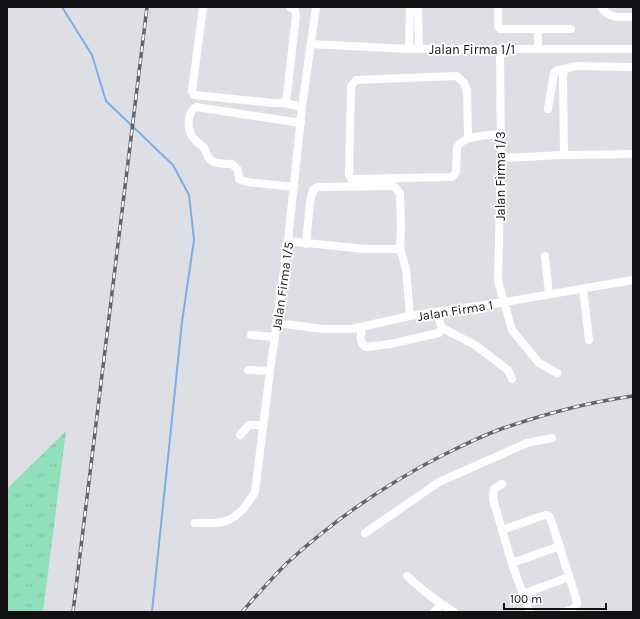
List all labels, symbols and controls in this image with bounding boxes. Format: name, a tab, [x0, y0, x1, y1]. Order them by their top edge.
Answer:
street label: Jalan Firma 1/1	[429, 42, 515, 57]
street label: Jalan Firma 1/3	[493, 131, 508, 221]
street label: Jalan Firma 1/5	[269, 241, 296, 331]
street label: Jalan Firma 1	[416, 297, 494, 324]
scale bar	[504, 585, 606, 611]
text: 100 m	[510, 592, 542, 606]

